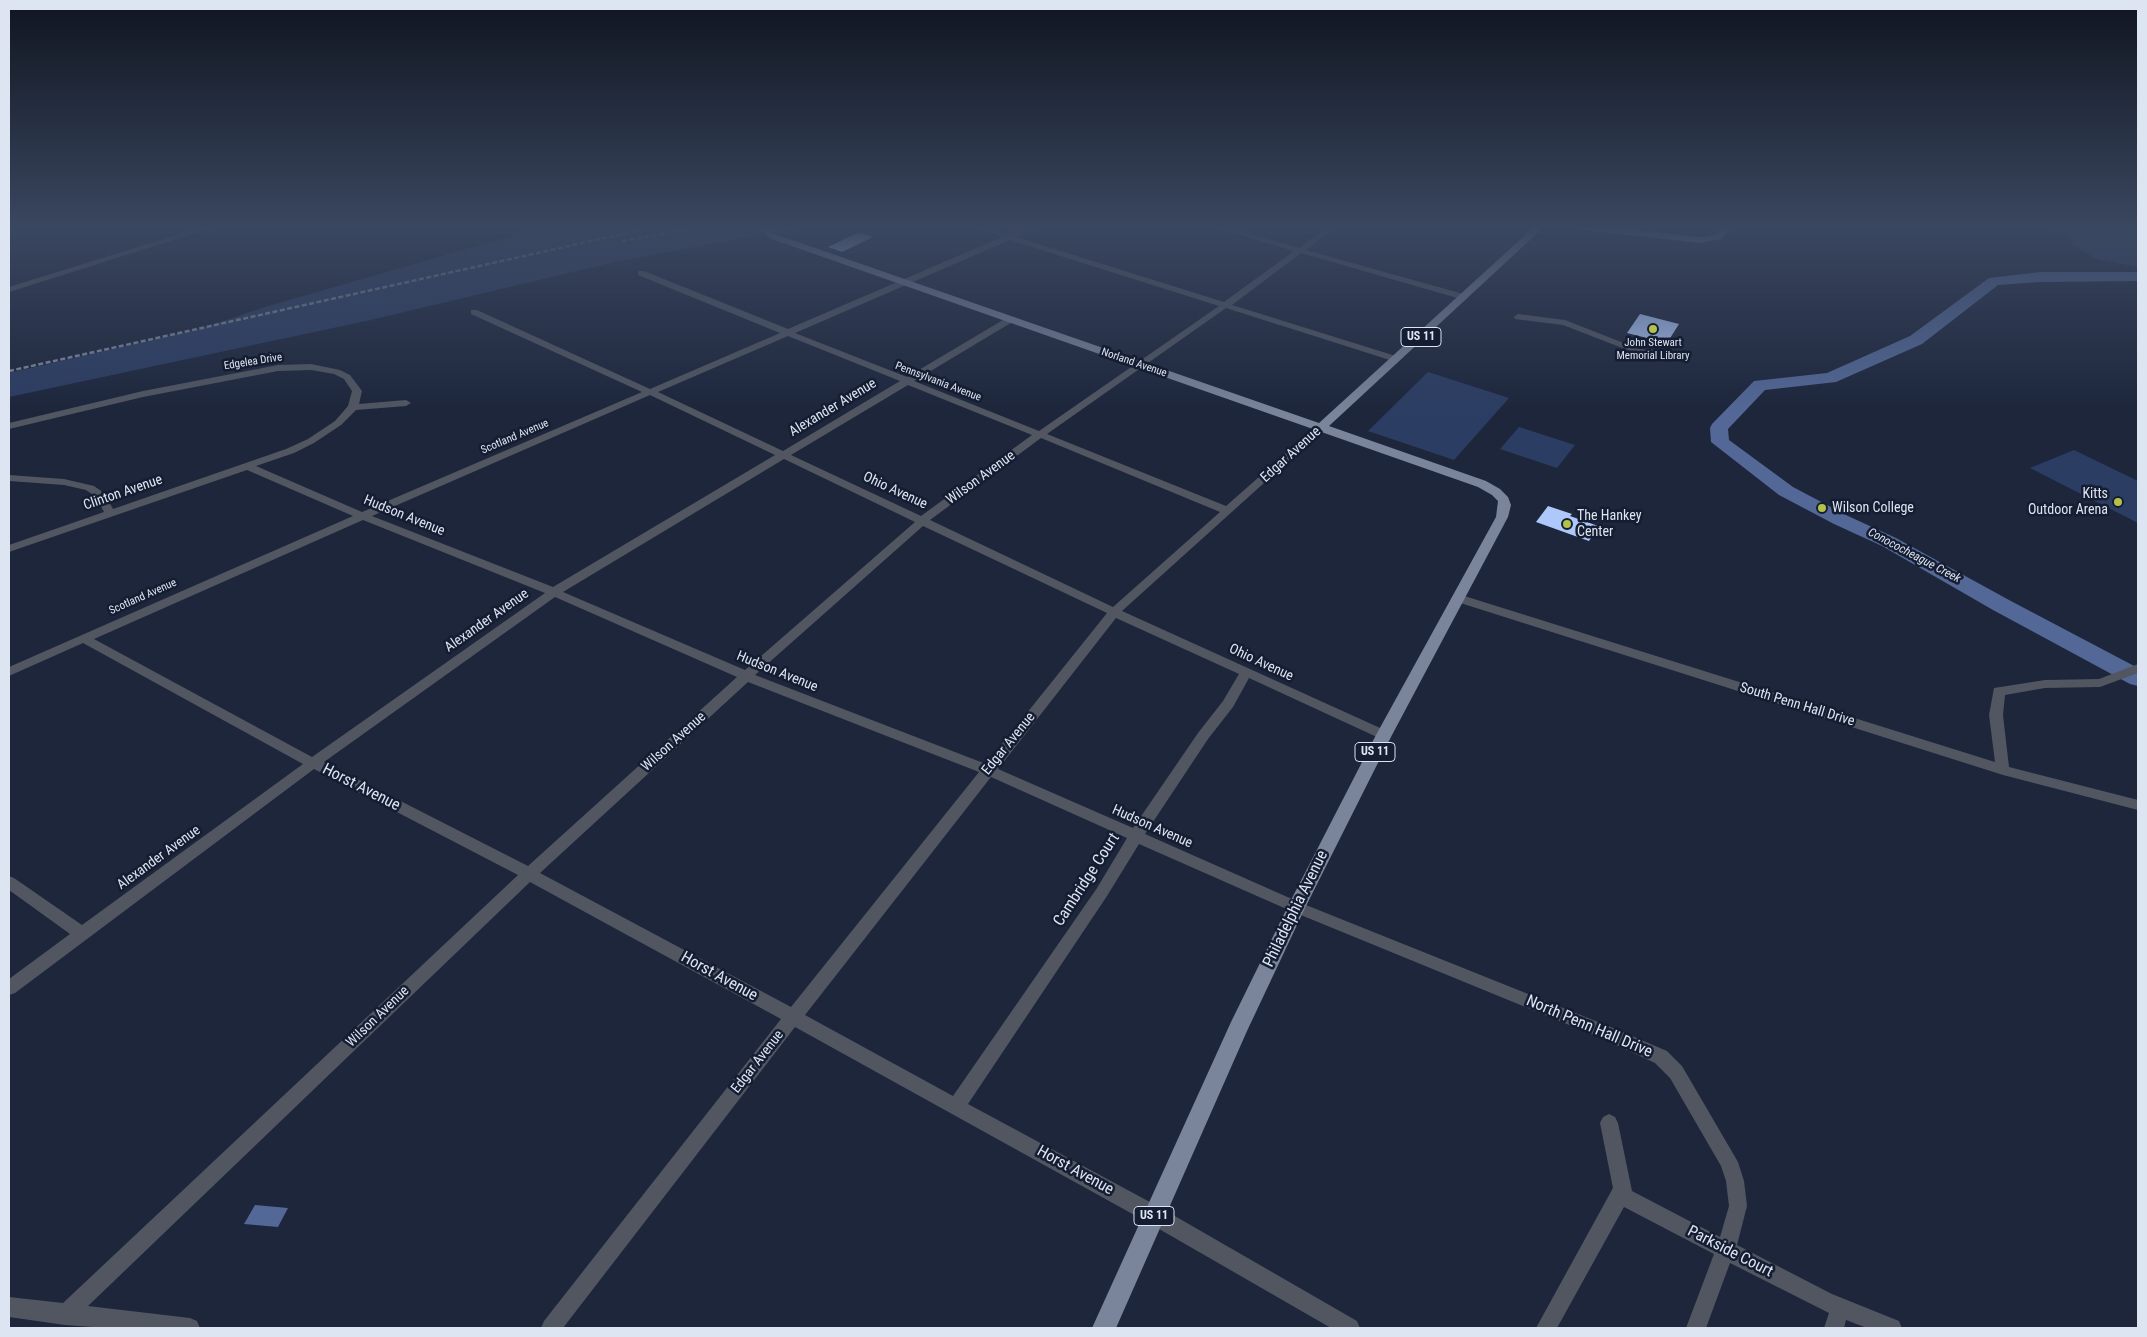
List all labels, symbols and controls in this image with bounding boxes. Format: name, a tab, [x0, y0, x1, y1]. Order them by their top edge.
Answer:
marker: John Stewart Memorial Library	[1647, 323, 1659, 335]
road number: US 11	[1401, 328, 1441, 347]
place label: John Stewart Memorial Library	[1616, 336, 1690, 362]
street label: Norland Avenue	[1099, 346, 1169, 380]
street label: Edgelea Drive	[223, 351, 283, 373]
street label: Pennsylvania Avenue	[893, 360, 983, 404]
street label: Alexander Avenue	[786, 375, 880, 441]
street label: Scotland Avenue	[479, 417, 551, 457]
street label: Edgar Avenue	[1257, 424, 1325, 486]
street label: Wilson Avenue	[943, 447, 1019, 509]
street label: Ohio Avenue	[860, 469, 930, 513]
street label: Clinton Avenue	[81, 472, 165, 514]
place label: Kitts Outdoor Arena	[2028, 486, 2108, 518]
street label: Hudson Avenue	[361, 492, 447, 540]
marker: Kitts Outdoor Arena	[2112, 496, 2124, 508]
place label: Wilson College	[1832, 500, 1914, 516]
marker: Wilson College	[1816, 502, 1828, 514]
place label: The Hankey Center	[1577, 508, 1641, 540]
marker: The Hankey Center	[1561, 518, 1573, 530]
water label: Conococheague Creek	[1865, 525, 1963, 587]
street label: Scotland Avenue	[107, 576, 179, 618]
street label: Alexander Avenue	[442, 586, 532, 656]
street label: Ohio Avenue	[1226, 641, 1296, 685]
street label: Hudson Avenue	[734, 648, 820, 696]
street label: South Penn Hall Drive	[1738, 680, 1856, 730]
street label: Wilson Avenue	[638, 709, 710, 775]
street label: Edgar Avenue	[979, 710, 1039, 778]
road number: US 11	[1355, 742, 1395, 762]
street label: Horst Avenue	[319, 760, 403, 816]
street label: Hudson Avenue	[1109, 802, 1195, 852]
street label: Alexander Avenue	[114, 822, 204, 894]
street label: Cambridge Court	[1050, 830, 1124, 930]
street label: Philadelphia Avenue	[1259, 848, 1333, 970]
street label: Horst Avenue	[677, 948, 761, 1006]
street label: Wilson Avenue	[343, 983, 413, 1051]
street label: North Penn Hall Drive	[1523, 992, 1655, 1062]
street label: Edgar Avenue	[728, 1027, 788, 1097]
street label: Horst Avenue	[1033, 1142, 1117, 1200]
road number: US 11	[1134, 1206, 1174, 1226]
street label: Parkside Court	[1684, 1222, 1776, 1282]

